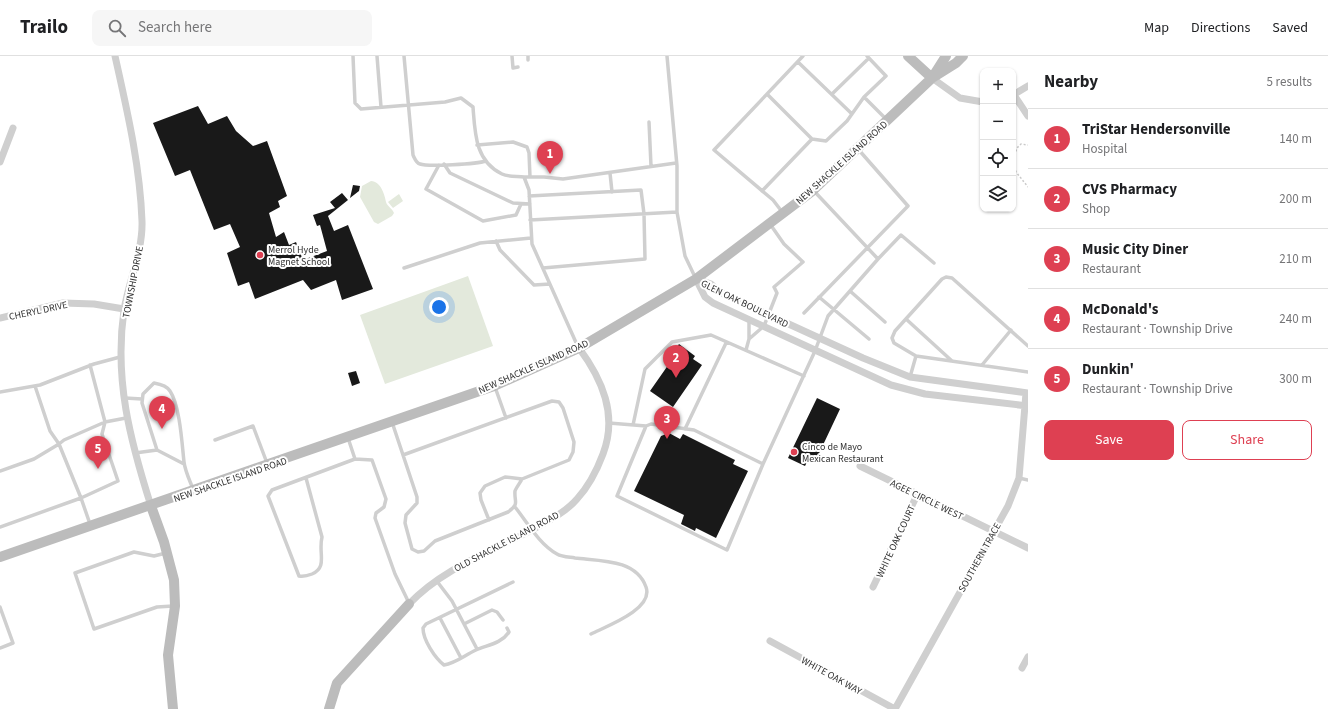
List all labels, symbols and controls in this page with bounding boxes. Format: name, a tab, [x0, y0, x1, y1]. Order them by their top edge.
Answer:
search box	[92, 10, 372, 46]
text: Trailo	[20, 14, 68, 41]
icon: search	[106, 17, 128, 39]
text: Search here	[138, 17, 212, 38]
text: Map	[1144, 18, 1169, 38]
text: Directions	[1191, 18, 1250, 38]
text: Saved	[1272, 18, 1308, 38]
map controls	[980, 68, 1016, 212]
button: +	[980, 68, 1016, 104]
text: Nearby	[1044, 70, 1098, 94]
text: 5 results	[1267, 73, 1312, 91]
button: −	[980, 104, 1016, 140]
street label: NEW SHACKLE ISLAND ROAD	[793, 118, 891, 208]
text: TriStar Hendersonville	[1082, 119, 1231, 140]
text: 1	[1054, 130, 1060, 148]
text: 140 m	[1279, 130, 1312, 148]
button: locate	[980, 140, 1016, 176]
text: Hospital	[1082, 140, 1127, 158]
pin: 1	[537, 141, 563, 174]
button: layers	[980, 176, 1016, 212]
text: CVS Pharmacy	[1082, 179, 1177, 200]
text: 2	[1054, 190, 1060, 208]
text: 200 m	[1279, 190, 1312, 208]
text: Shop	[1082, 200, 1110, 218]
text: Music City Diner	[1082, 239, 1188, 260]
place label: Merrol Hyde Magnet School	[268, 243, 330, 269]
street label: TOWNSHIP DRIVE	[119, 245, 147, 319]
marker: Merrol Hyde Magnet School	[255, 250, 265, 260]
text: 3	[1054, 250, 1060, 268]
text: 210 m	[1279, 250, 1312, 268]
text: Restaurant	[1082, 260, 1141, 278]
street label: GLEN OAK BOULEVARD	[698, 277, 791, 331]
your location	[429, 297, 449, 317]
street label: CHERYL DRIVE	[8, 298, 69, 324]
text: McDonald's	[1082, 299, 1159, 320]
text: 4	[1054, 310, 1060, 328]
text: 240 m	[1279, 310, 1312, 328]
text: Restaurant · Township Drive	[1082, 320, 1233, 338]
street label: NEW SHACKLE ISLAND ROAD	[476, 336, 591, 398]
pin: 2	[663, 345, 689, 378]
text: Dunkin'	[1082, 359, 1134, 380]
text: 5	[1054, 370, 1060, 388]
text: 300 m	[1279, 370, 1312, 388]
text: Restaurant · Township Drive	[1082, 380, 1233, 398]
pin: 4	[149, 396, 175, 429]
pin: 3	[654, 406, 680, 439]
button: Save	[1044, 420, 1174, 460]
button: Share	[1182, 420, 1312, 460]
pin: 5	[85, 436, 111, 469]
place label: Cinco de Mayo Mexican Restaurant	[802, 440, 884, 466]
marker: Cinco de Mayo Mexican Restaurant	[789, 447, 799, 457]
street label: NEW SHACKLE ISLAND ROAD	[172, 454, 289, 506]
street label: AGEE CIRCLE WEST	[888, 476, 966, 524]
street label: WHITE OAK COURT	[873, 502, 919, 580]
street label: OLD SHACKLE ISLAND ROAD	[451, 508, 561, 576]
street label: SOUTHERN TRACE	[955, 520, 1005, 595]
street label: WHITE OAK WAY	[799, 653, 865, 698]

